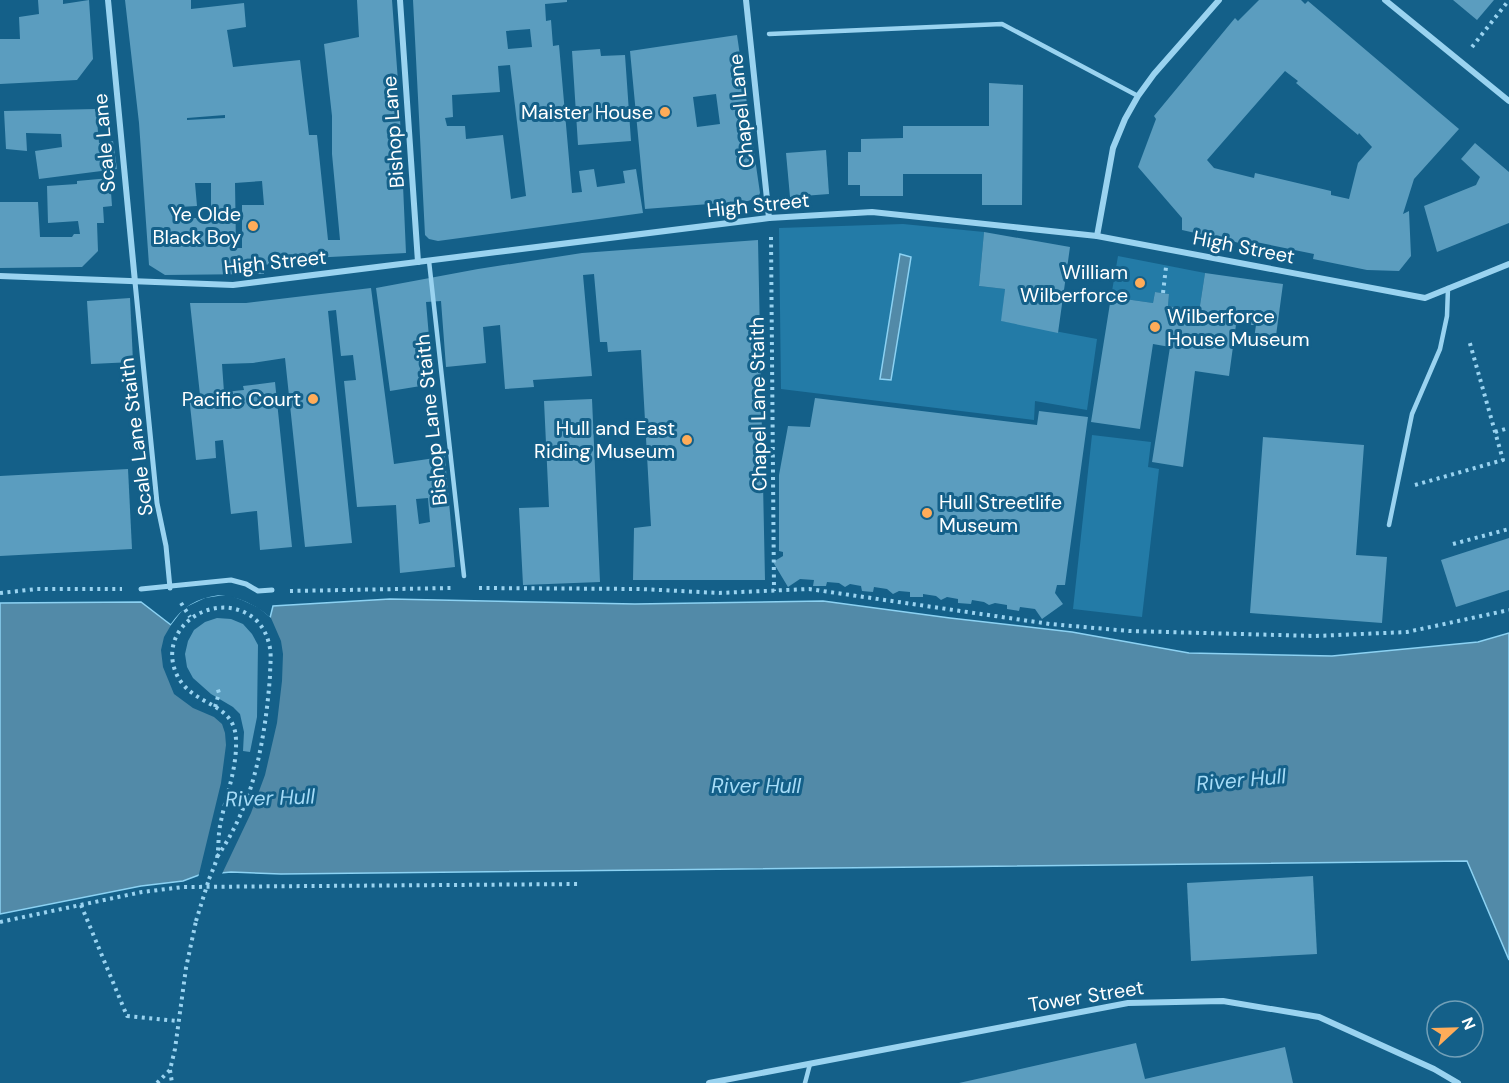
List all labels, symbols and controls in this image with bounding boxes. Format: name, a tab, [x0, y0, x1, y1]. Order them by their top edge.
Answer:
street label: Chapel Lane	[722, 53, 760, 169]
street label: Bishop Lane	[376, 75, 410, 189]
street label: Scale Lane	[87, 92, 121, 194]
place label: Maister House	[521, 99, 653, 125]
marker: Maister House	[658, 105, 672, 119]
street label: High Street	[705, 187, 811, 223]
place label: Ye Olde Black Boy	[153, 201, 241, 250]
marker: Ye Olde Black Boy	[246, 219, 260, 233]
street label: High Street	[1191, 224, 1297, 270]
street label: High Street	[222, 244, 328, 280]
place label: William Wilberforce	[1020, 259, 1128, 308]
marker: William Wilberforce	[1133, 276, 1147, 290]
place label: Wilberforce House Museum	[1167, 303, 1310, 352]
street label: Chapel Lane Staith	[743, 317, 773, 491]
marker: Wilberforce House Museum	[1148, 320, 1162, 334]
street label: Bishop Lane Staith	[409, 333, 453, 507]
street label: Scale Lane Staith	[113, 356, 159, 518]
place label: Pacific Court	[182, 386, 301, 412]
marker: Pacific Court	[306, 392, 320, 406]
place label: Hull and East Riding Museum	[534, 415, 675, 464]
marker: Hull and East Riding Museum	[680, 433, 694, 447]
place label: Hull Streetlife Museum	[939, 489, 1062, 538]
marker: Hull Streetlife Museum	[920, 506, 934, 520]
water label: River Hull	[1195, 762, 1287, 798]
water label: River Hull	[711, 772, 801, 800]
water label: River Hull	[225, 782, 316, 814]
street label: Tower Street	[1026, 974, 1146, 1018]
north arrow	[1425, 999, 1485, 1059]
text: N	[1457, 1014, 1480, 1033]

